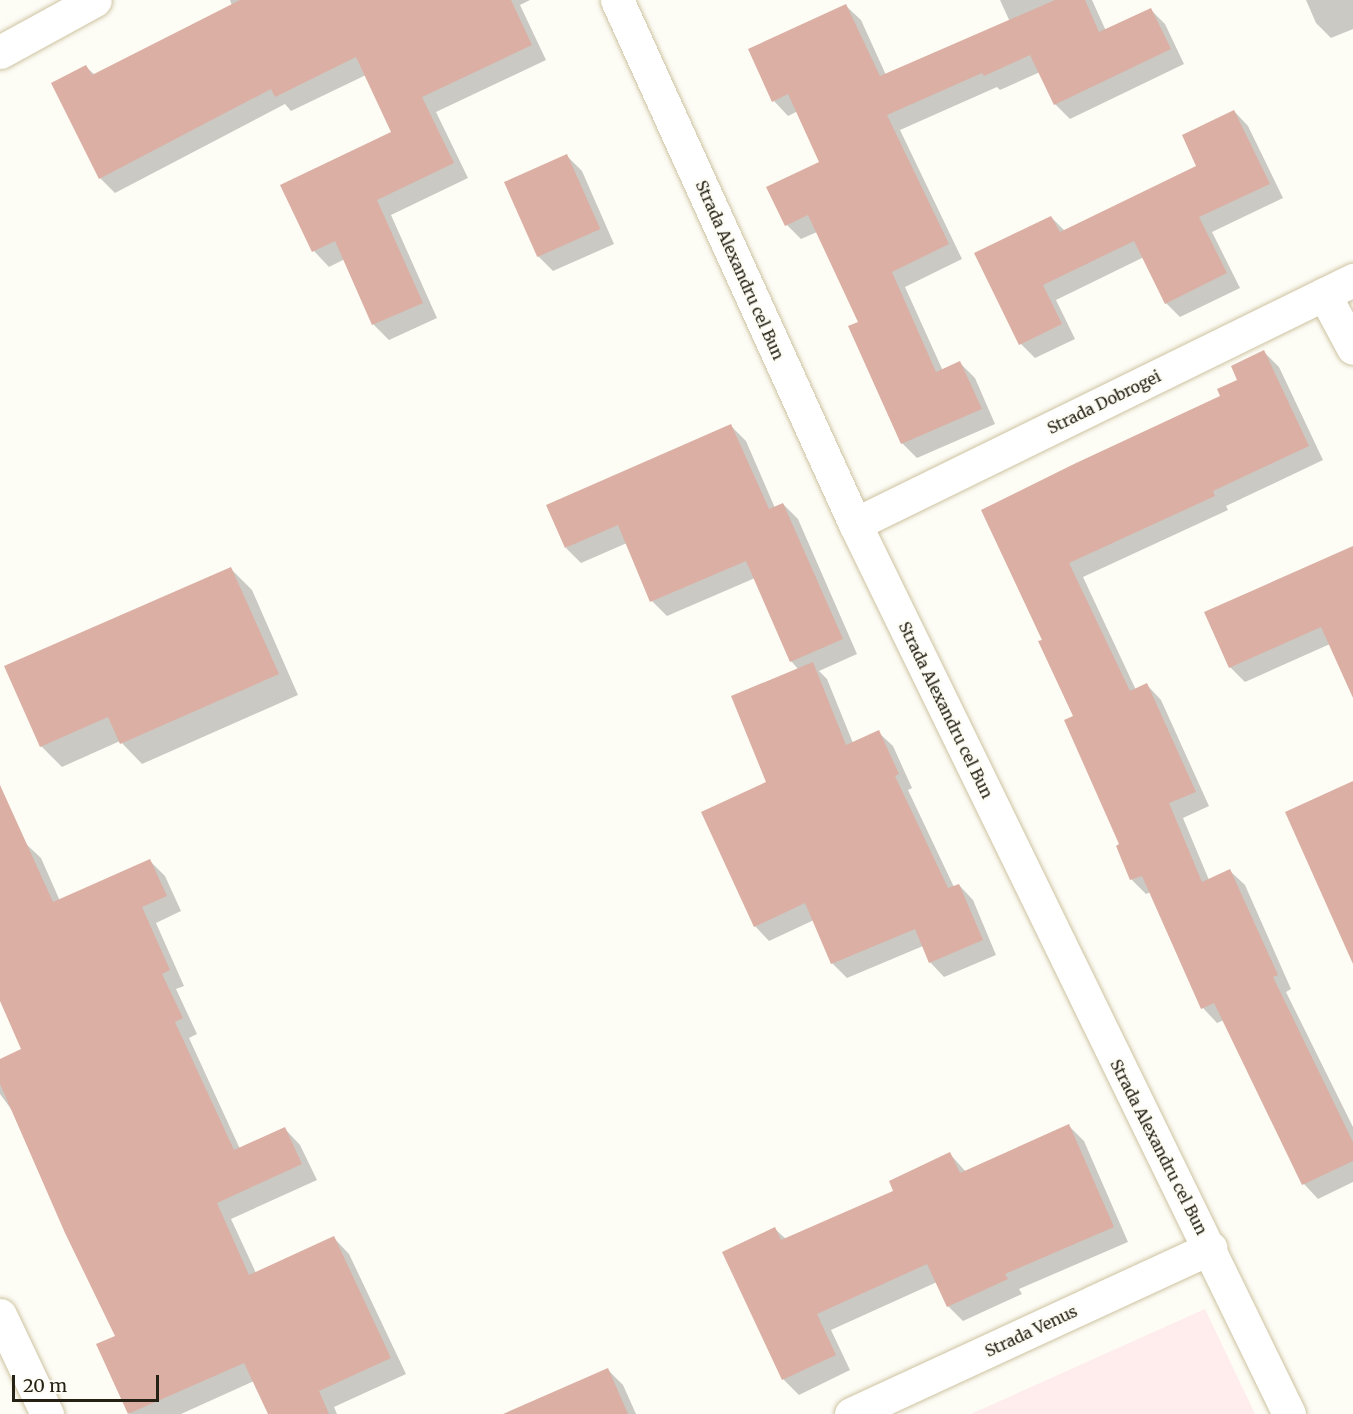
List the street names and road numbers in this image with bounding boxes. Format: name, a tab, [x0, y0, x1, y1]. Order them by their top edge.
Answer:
street label: Strada Alexandru cel Bun	[692, 177, 788, 363]
street label: Strada Dobrogei	[1044, 366, 1164, 438]
street label: Strada Alexandru cel Bun	[895, 619, 997, 801]
street label: Strada Alexandru cel Bun	[1106, 1056, 1212, 1238]
street label: Strada Venus	[982, 1301, 1080, 1361]

